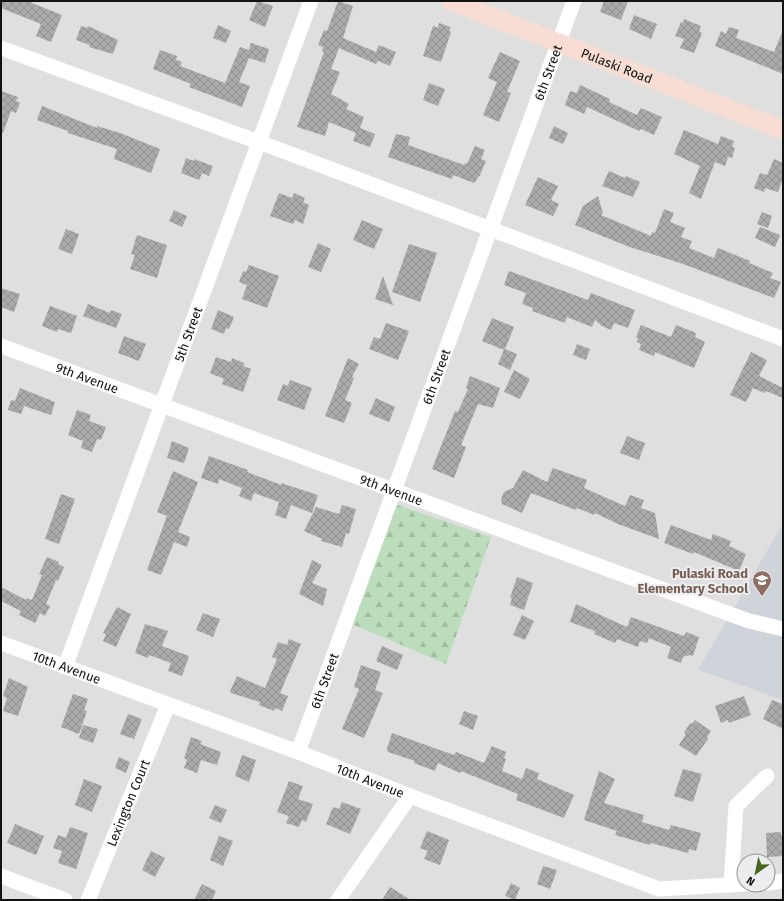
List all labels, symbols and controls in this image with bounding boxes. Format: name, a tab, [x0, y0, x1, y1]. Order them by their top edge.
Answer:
street label: 6th Street	[531, 42, 565, 102]
street label: Pulaski Road	[579, 45, 655, 86]
street label: 5th Street	[171, 304, 205, 364]
street label: 6th Street	[419, 346, 453, 406]
street label: 9th Avenue	[54, 359, 121, 396]
street label: 9th Avenue	[358, 471, 425, 508]
place label: Pulaski Road Elementary School	[637, 566, 748, 596]
school or university icon: Pulaski Road Elementary School	[751, 569, 773, 597]
street label: 10th Avenue	[30, 648, 103, 687]
street label: 6th Street	[307, 651, 341, 710]
street label: Lexington Court	[103, 757, 152, 849]
street label: 10th Avenue	[334, 760, 406, 801]
north arrow	[736, 853, 776, 893]
text: N	[744, 874, 757, 888]

